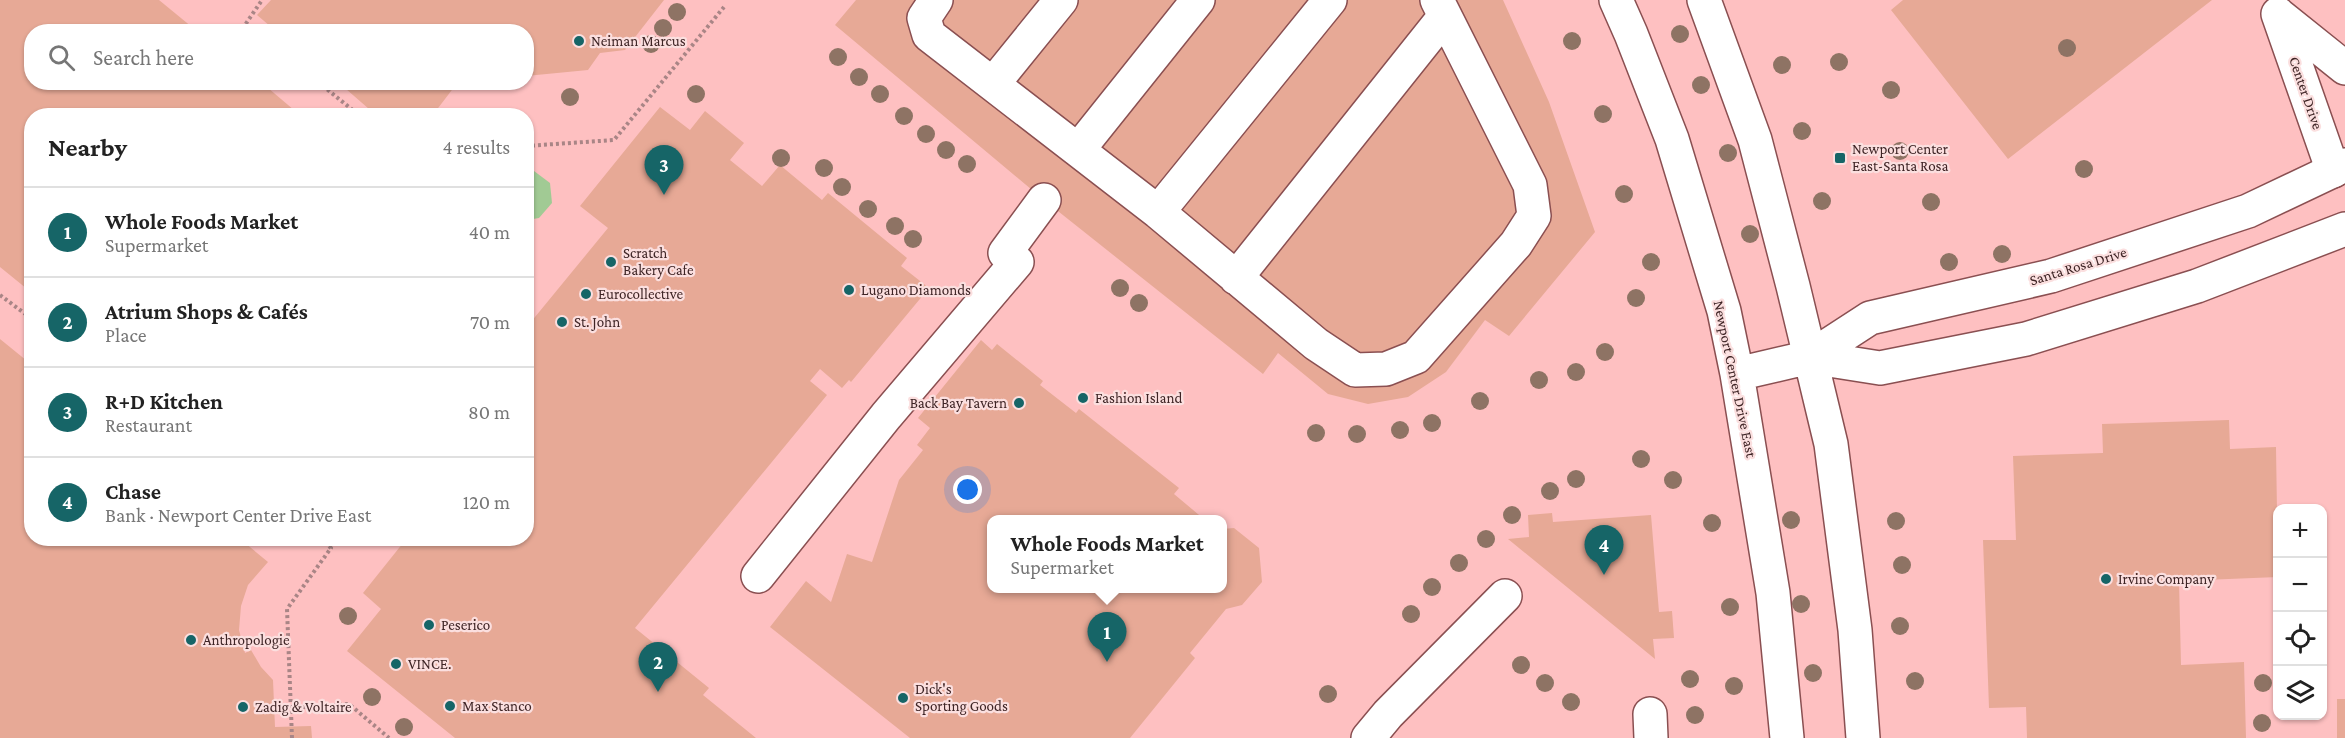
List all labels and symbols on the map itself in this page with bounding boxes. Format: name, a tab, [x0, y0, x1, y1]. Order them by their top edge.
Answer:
place label: Neiman Marcus	[591, 33, 686, 49]
marker: Neiman Marcus	[572, 34, 586, 48]
street label: Center Drive	[2286, 55, 2326, 132]
place label: Newport Center East-Santa Rosa	[1852, 141, 1949, 174]
pin: 3	[644, 146, 684, 195]
marker: Newport Center East-Santa Rosa	[1833, 151, 1847, 165]
street label: Santa Rosa Drive	[2028, 244, 2129, 288]
place label: Scratch Bakery Cafe	[623, 245, 694, 279]
marker: Scratch Bakery Cafe	[604, 255, 618, 269]
place label: Lugano Diamonds	[861, 282, 971, 299]
marker: Lugano Diamonds	[842, 283, 856, 297]
place label: Eurocollective	[598, 286, 683, 302]
marker: Eurocollective	[579, 287, 593, 301]
street label: Newport Center Drive East	[1710, 299, 1760, 460]
place label: St. John	[574, 314, 620, 331]
marker: St. John	[555, 315, 569, 329]
place label: Fashion Island	[1095, 390, 1183, 406]
marker: Fashion Island	[1076, 391, 1090, 405]
place label: Back Bay Tavern	[910, 395, 1007, 412]
marker: Back Bay Tavern	[1012, 396, 1026, 410]
your location	[953, 475, 982, 504]
pin: 4	[1584, 526, 1624, 575]
place label: Irvine Company	[2118, 571, 2214, 588]
marker: Irvine Company	[2099, 572, 2113, 586]
pin: 1	[1088, 612, 1126, 662]
place label: Peserico	[441, 617, 490, 633]
marker: Peserico	[422, 618, 436, 632]
place label: Anthropologie	[203, 632, 290, 649]
marker: Anthropologie	[184, 633, 198, 647]
pin: 2	[638, 642, 678, 692]
place label: VINCE.	[408, 656, 451, 672]
marker: VINCE.	[389, 657, 403, 671]
place label: Dick's Sporting Goods	[915, 681, 1008, 715]
marker: Dick's Sporting Goods	[896, 691, 910, 705]
place label: Max Stanco	[462, 698, 532, 714]
place label: Zadig & Voltaire	[255, 699, 352, 716]
marker: Max Stanco	[443, 699, 457, 713]
marker: Zadig & Voltaire	[236, 700, 250, 714]

